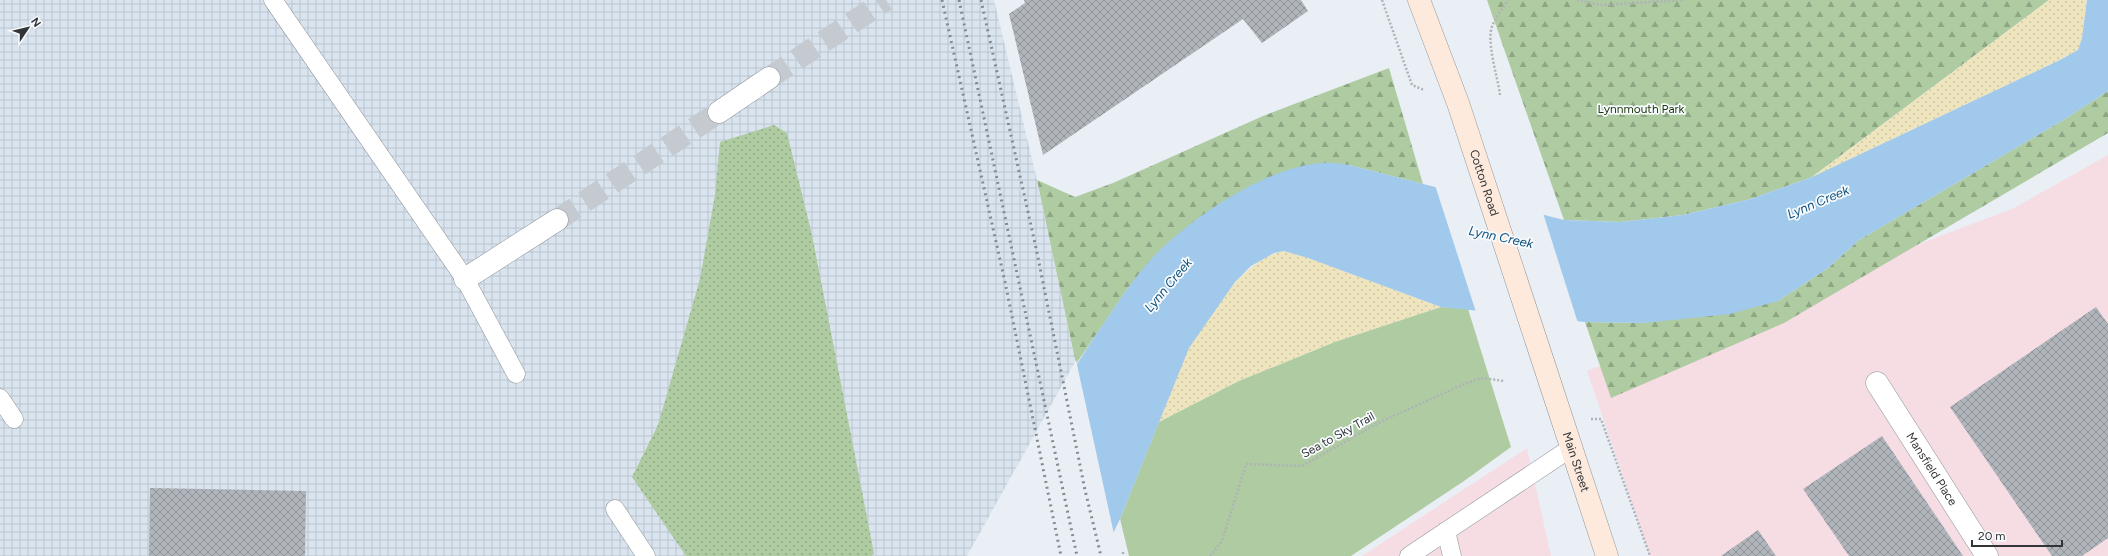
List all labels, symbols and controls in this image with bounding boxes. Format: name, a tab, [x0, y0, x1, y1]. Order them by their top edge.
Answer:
north arrow	[8, 8, 48, 48]
text: N	[28, 15, 44, 30]
park label: Lynnmouth Park	[1598, 102, 1685, 116]
street label: Cotton Road	[1467, 148, 1502, 218]
water label: Lynn Creek	[1785, 182, 1852, 222]
water label: Lynn Creek	[1467, 223, 1535, 251]
water label: Lynn Creek	[1141, 255, 1195, 315]
street label: Sea to Sky Trail	[1299, 409, 1377, 461]
street label: Main Street	[1560, 430, 1593, 494]
street label: Mansfield Place	[1903, 430, 1960, 509]
scale bar	[1972, 522, 2062, 548]
text: 20 m	[1978, 529, 2006, 543]

